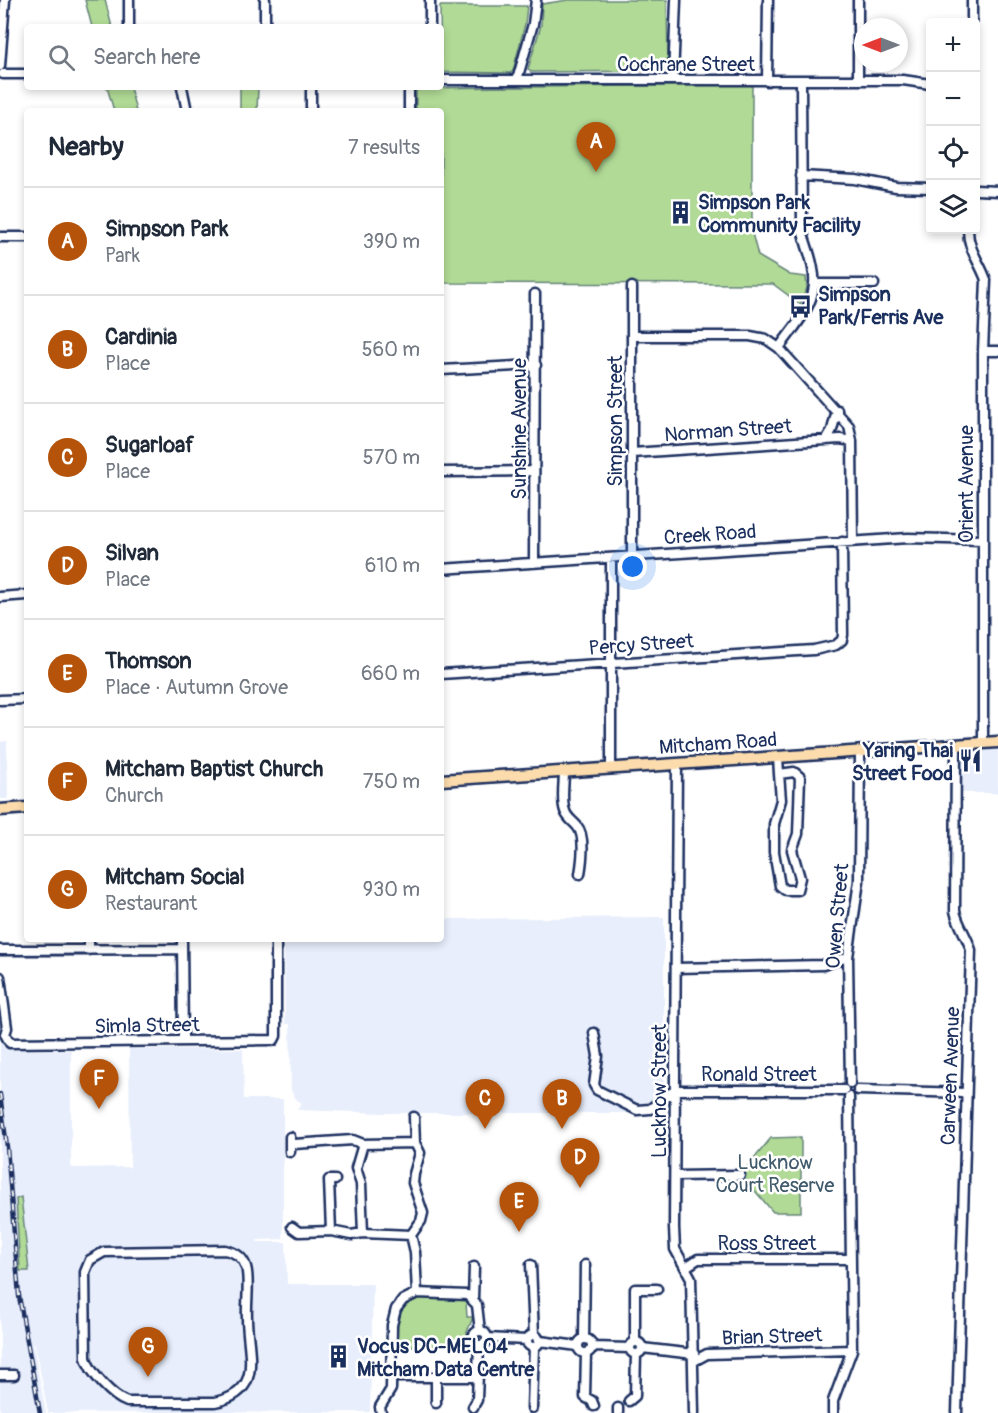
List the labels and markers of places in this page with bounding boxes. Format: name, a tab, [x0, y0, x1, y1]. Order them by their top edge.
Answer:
pin: A	[576, 122, 616, 172]
place label: Simpson Park Community Facility	[698, 190, 861, 238]
building icon: Simpson Park Community Facility	[667, 200, 693, 226]
place label: Simpson Park/Ferris Ave	[818, 282, 944, 330]
bus stop icon: Simpson Park/Ferris Ave	[787, 293, 813, 319]
place label: Yaring Thai Street Food	[852, 738, 953, 786]
restaurant icon: Yaring Thai Street Food	[958, 748, 984, 774]
pin: F	[80, 1060, 118, 1109]
pin: C	[466, 1080, 504, 1129]
pin: B	[542, 1080, 582, 1129]
pin: D	[560, 1138, 600, 1188]
pin: E	[500, 1182, 538, 1232]
pin: G	[128, 1328, 168, 1377]
place label: Vocus DC-MEL04 Mitcham Data Centre	[357, 1334, 536, 1382]
building icon: Vocus DC-MEL04 Mitcham Data Centre	[326, 1344, 352, 1370]

